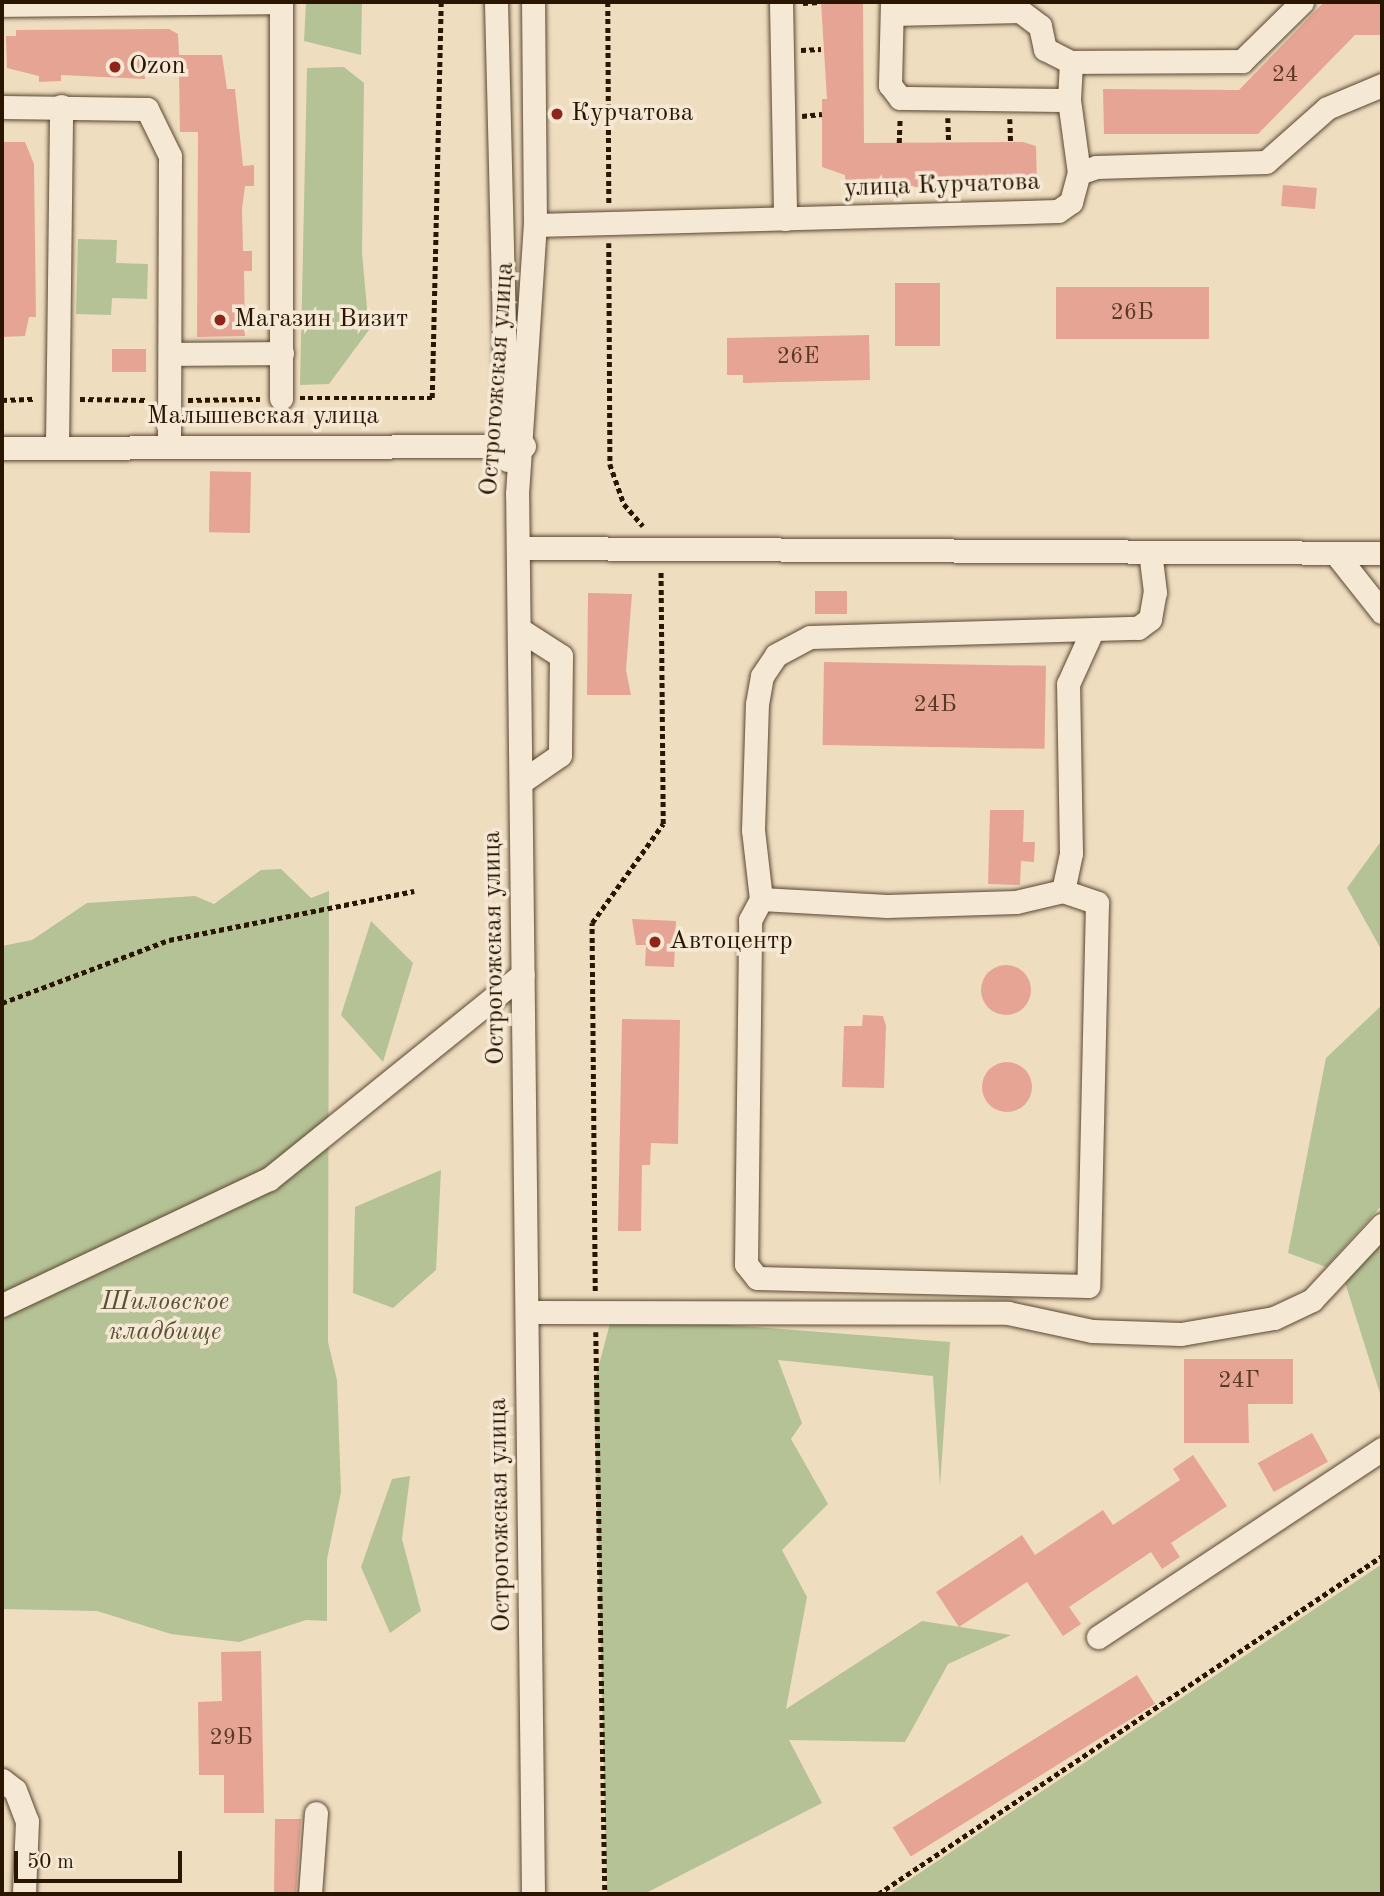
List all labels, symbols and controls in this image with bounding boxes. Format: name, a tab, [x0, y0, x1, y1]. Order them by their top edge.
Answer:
place label: Ozon	[129, 51, 186, 83]
marker: Ozon	[107, 59, 123, 75]
house number: 24	[1272, 61, 1298, 89]
place label: Курчатова	[571, 98, 694, 130]
marker: Курчатова	[549, 106, 565, 122]
street label: улица Курчатова	[843, 167, 1041, 205]
street label: Острогожская улица	[474, 261, 522, 497]
house number: 26Б	[1111, 299, 1153, 327]
place label: Магазин Визит	[234, 304, 408, 336]
marker: Магазин Визит	[212, 312, 228, 328]
house number: 26Е	[777, 343, 819, 371]
street label: Малышевская улица	[147, 401, 379, 433]
house number: 24Б	[914, 691, 956, 719]
street label: Острогожская улица	[477, 831, 513, 1065]
place label: Автоцентр	[669, 926, 793, 958]
marker: Автоцентр	[647, 934, 663, 950]
park label: Шиловское кладбище	[101, 1287, 229, 1348]
house number: 24Г	[1218, 1367, 1260, 1395]
street label: Острогожская улица	[483, 1398, 519, 1632]
house number: 29Б	[210, 1724, 252, 1752]
scale bar	[18, 1836, 186, 1880]
text: 50 m	[27, 1852, 74, 1873]

